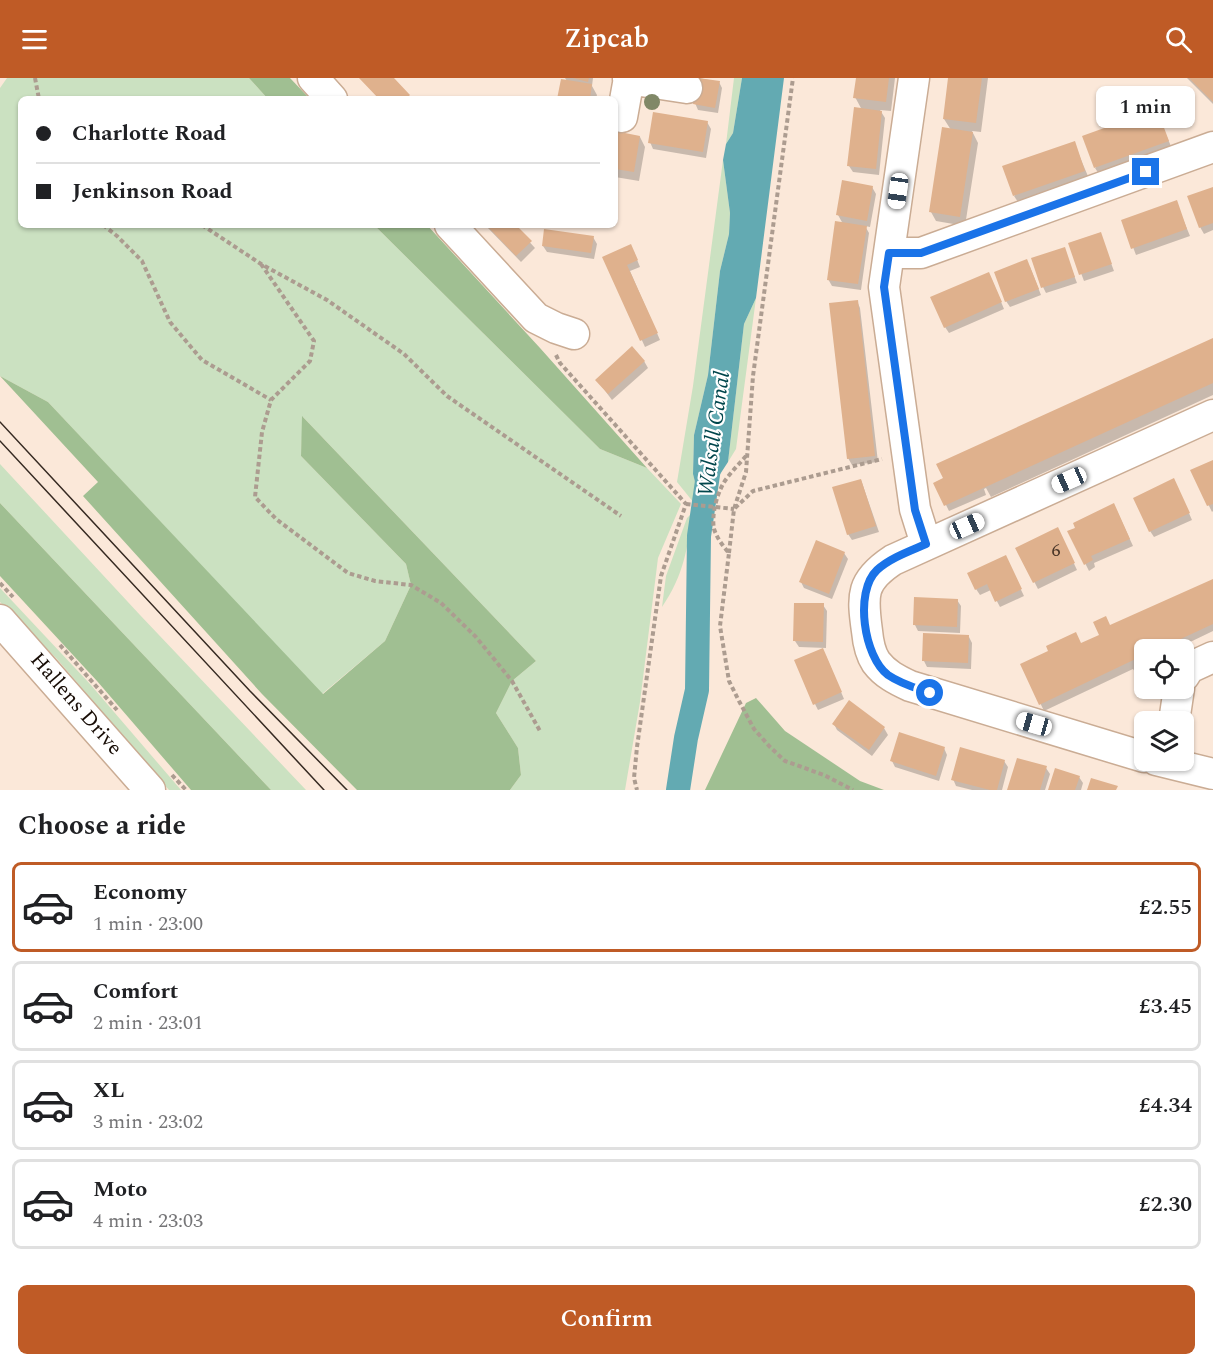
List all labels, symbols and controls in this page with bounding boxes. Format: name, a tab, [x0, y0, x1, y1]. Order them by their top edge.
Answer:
text: Zipcab	[564, 18, 649, 60]
icon: menu	[18, 23, 51, 56]
icon: search	[1162, 23, 1195, 56]
callout: 1 min	[1096, 85, 1196, 127]
text: 1 min	[1120, 92, 1171, 122]
text: Charlotte Road	[72, 117, 226, 150]
route end	[1132, 158, 1159, 185]
car	[887, 172, 909, 210]
text: Jenkinson Road	[72, 175, 233, 208]
water label: Walsall Canal	[689, 369, 739, 499]
car	[1049, 464, 1089, 496]
car	[947, 510, 987, 542]
house number: 6	[1052, 537, 1061, 564]
map controls	[1134, 639, 1194, 771]
button: locate	[1134, 639, 1194, 699]
street label: Hallens Drive	[22, 645, 130, 763]
route start	[916, 679, 943, 706]
car	[1014, 710, 1054, 738]
button: layers	[1134, 711, 1194, 771]
text: Choose a ride	[18, 805, 186, 847]
text: Economy	[93, 876, 186, 909]
icon: car	[21, 880, 75, 934]
text: £2.55	[1139, 891, 1192, 924]
text: 1 min · 23:00	[93, 909, 203, 939]
text: Comfort	[93, 975, 178, 1008]
icon: car	[21, 979, 75, 1033]
text: £3.45	[1139, 990, 1192, 1023]
text: 2 min · 23:01	[93, 1008, 203, 1038]
text: XL	[93, 1074, 124, 1107]
icon: car	[21, 1078, 75, 1132]
text: £4.34	[1139, 1089, 1192, 1122]
text: 3 min · 23:02	[93, 1107, 203, 1137]
text: Moto	[93, 1173, 147, 1206]
icon: car	[21, 1177, 75, 1231]
text: £2.30	[1139, 1188, 1192, 1221]
text: 4 min · 23:03	[93, 1206, 203, 1236]
button: Confirm	[18, 1285, 1195, 1354]

